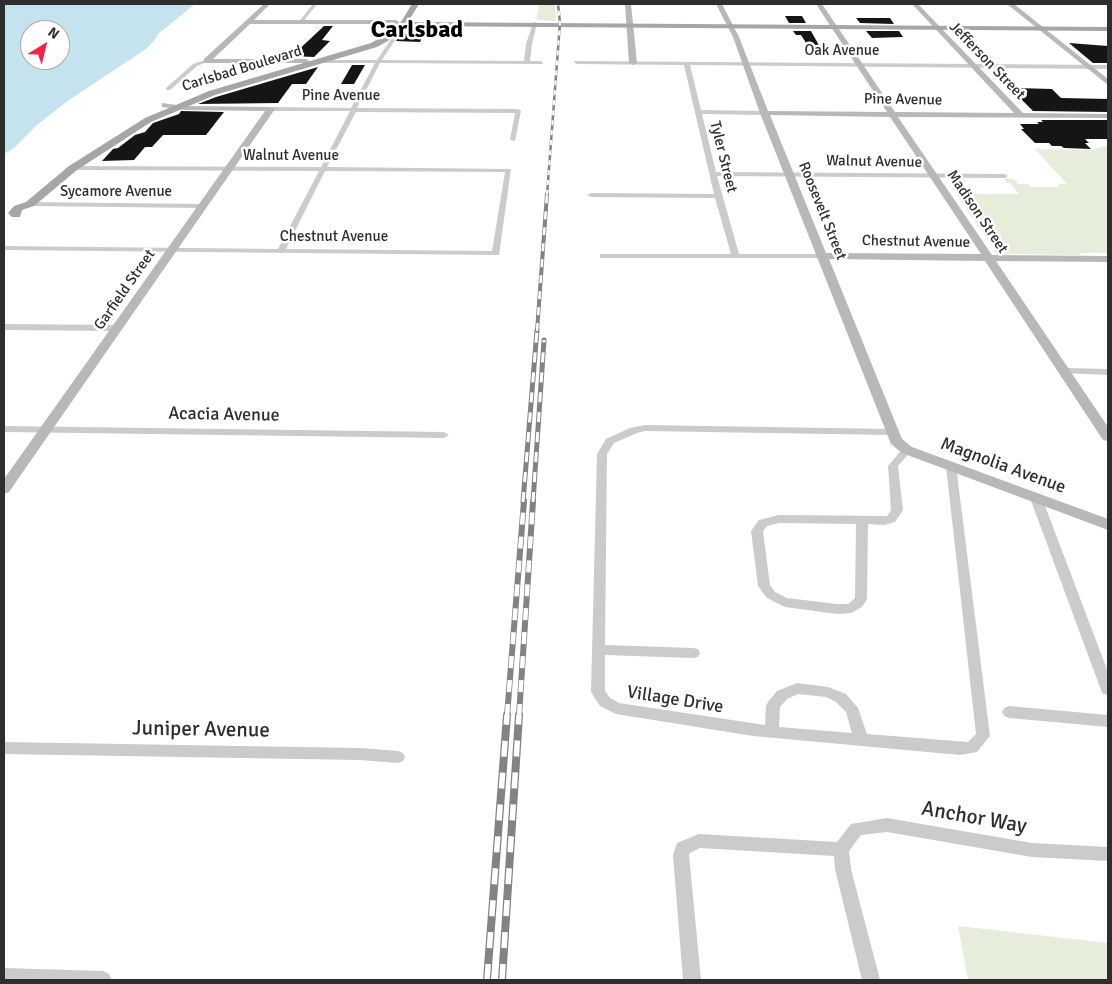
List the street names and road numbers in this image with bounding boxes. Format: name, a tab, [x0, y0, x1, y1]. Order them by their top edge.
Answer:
street label: Jefferson Street	[945, 18, 1029, 104]
street label: Carlsbad Boulevard	[180, 42, 304, 96]
street label: Oak Avenue	[804, 42, 880, 60]
street label: Pine Avenue	[302, 87, 380, 105]
street label: Pine Avenue	[864, 90, 942, 110]
street label: Tyler Street	[705, 119, 741, 195]
street label: Walnut Avenue	[243, 147, 339, 165]
street label: Walnut Avenue	[826, 152, 922, 172]
street label: Roosevelt Street	[794, 159, 850, 263]
street label: Madison Street	[943, 167, 1011, 257]
street label: Sycamore Avenue	[60, 183, 172, 201]
street label: Chestnut Avenue	[280, 228, 388, 246]
street label: Chestnut Avenue	[862, 232, 970, 252]
street label: Garfield Street	[91, 246, 159, 334]
street label: Acacia Avenue	[168, 403, 280, 427]
street label: Magnolia Avenue	[937, 433, 1069, 499]
street label: Village Drive	[625, 682, 725, 718]
street label: Juniper Avenue	[132, 716, 270, 744]
street label: Anchor Way	[920, 796, 1028, 840]

